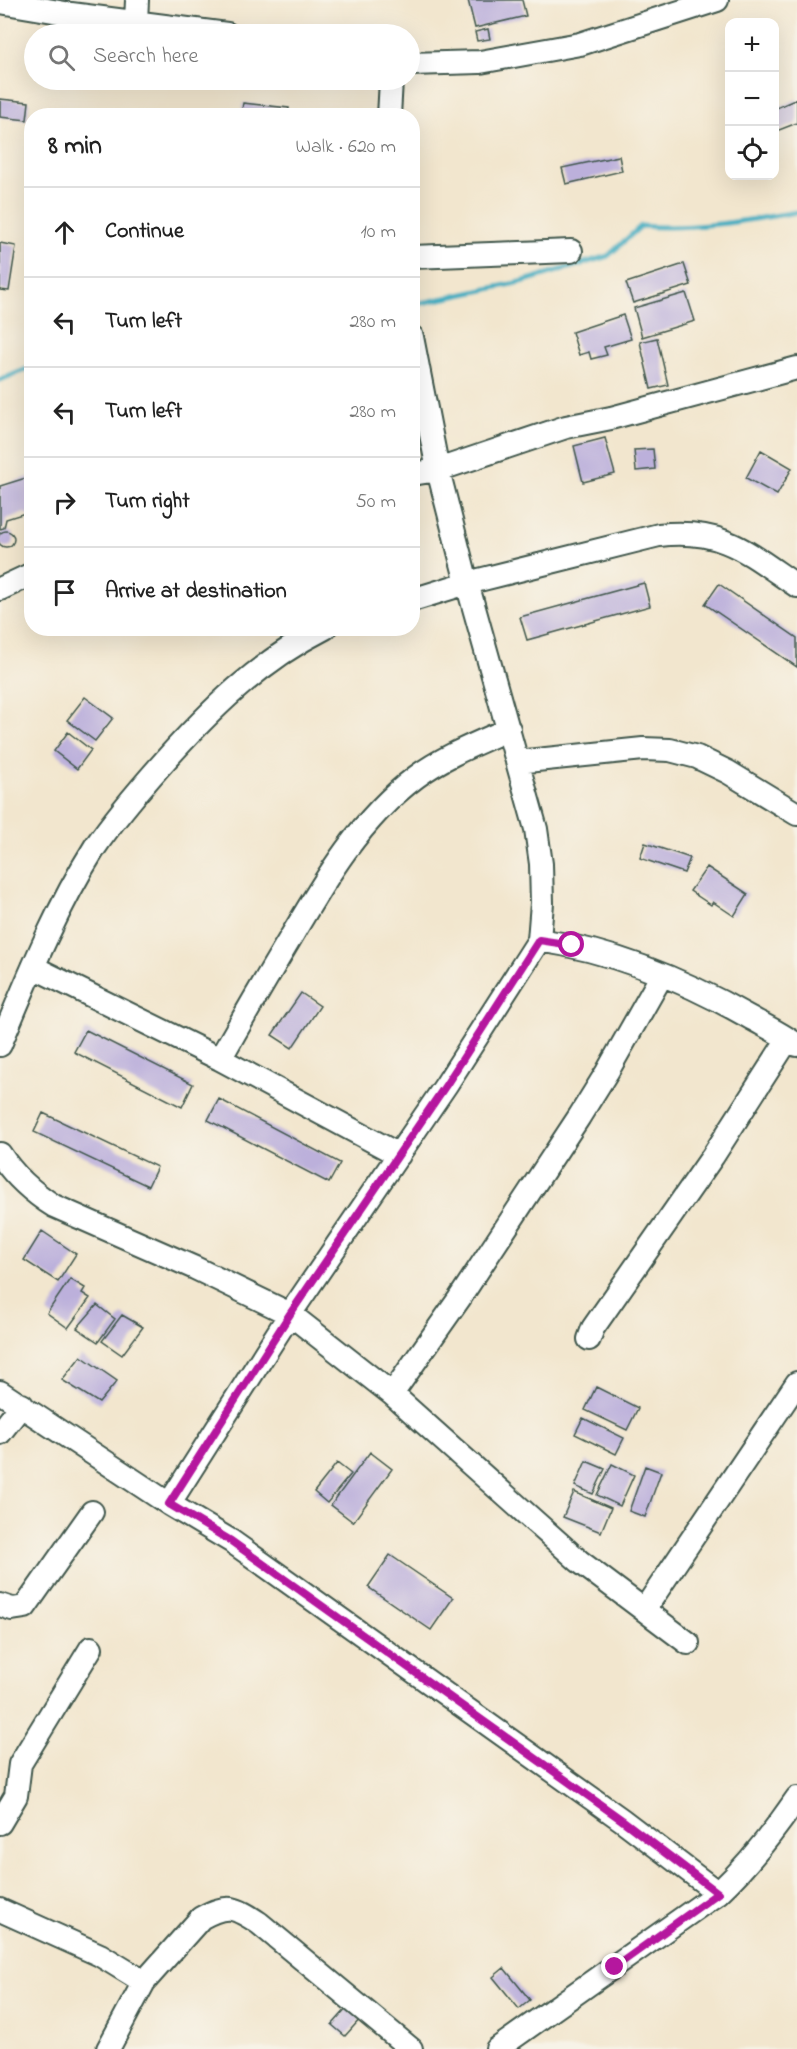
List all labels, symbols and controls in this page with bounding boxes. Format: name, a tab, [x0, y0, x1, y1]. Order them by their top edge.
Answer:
map controls	[725, 18, 779, 180]
button: +	[725, 18, 779, 72]
search box	[24, 24, 420, 90]
icon: search	[45, 41, 78, 74]
text: Search here	[93, 41, 198, 73]
button: −	[725, 72, 779, 126]
button: locate	[725, 126, 779, 180]
text: 8 min	[48, 128, 102, 166]
text: Walk · 620 m	[295, 133, 396, 162]
icon: ahead	[48, 216, 81, 249]
text: Continue	[105, 216, 184, 248]
text: 10 m	[360, 218, 396, 247]
icon: left	[48, 306, 81, 339]
text: Turn left	[105, 306, 182, 338]
text: 280 m	[349, 308, 396, 337]
icon: left	[48, 396, 81, 429]
text: Turn left	[105, 396, 182, 428]
text: 280 m	[349, 398, 396, 427]
icon: right	[48, 486, 81, 519]
text: Turn right	[105, 486, 190, 518]
text: 50 m	[355, 488, 396, 517]
icon: arrive	[48, 576, 81, 609]
text: Arrive at destination	[105, 576, 287, 608]
route start	[558, 931, 584, 957]
route end	[601, 1953, 627, 1979]

